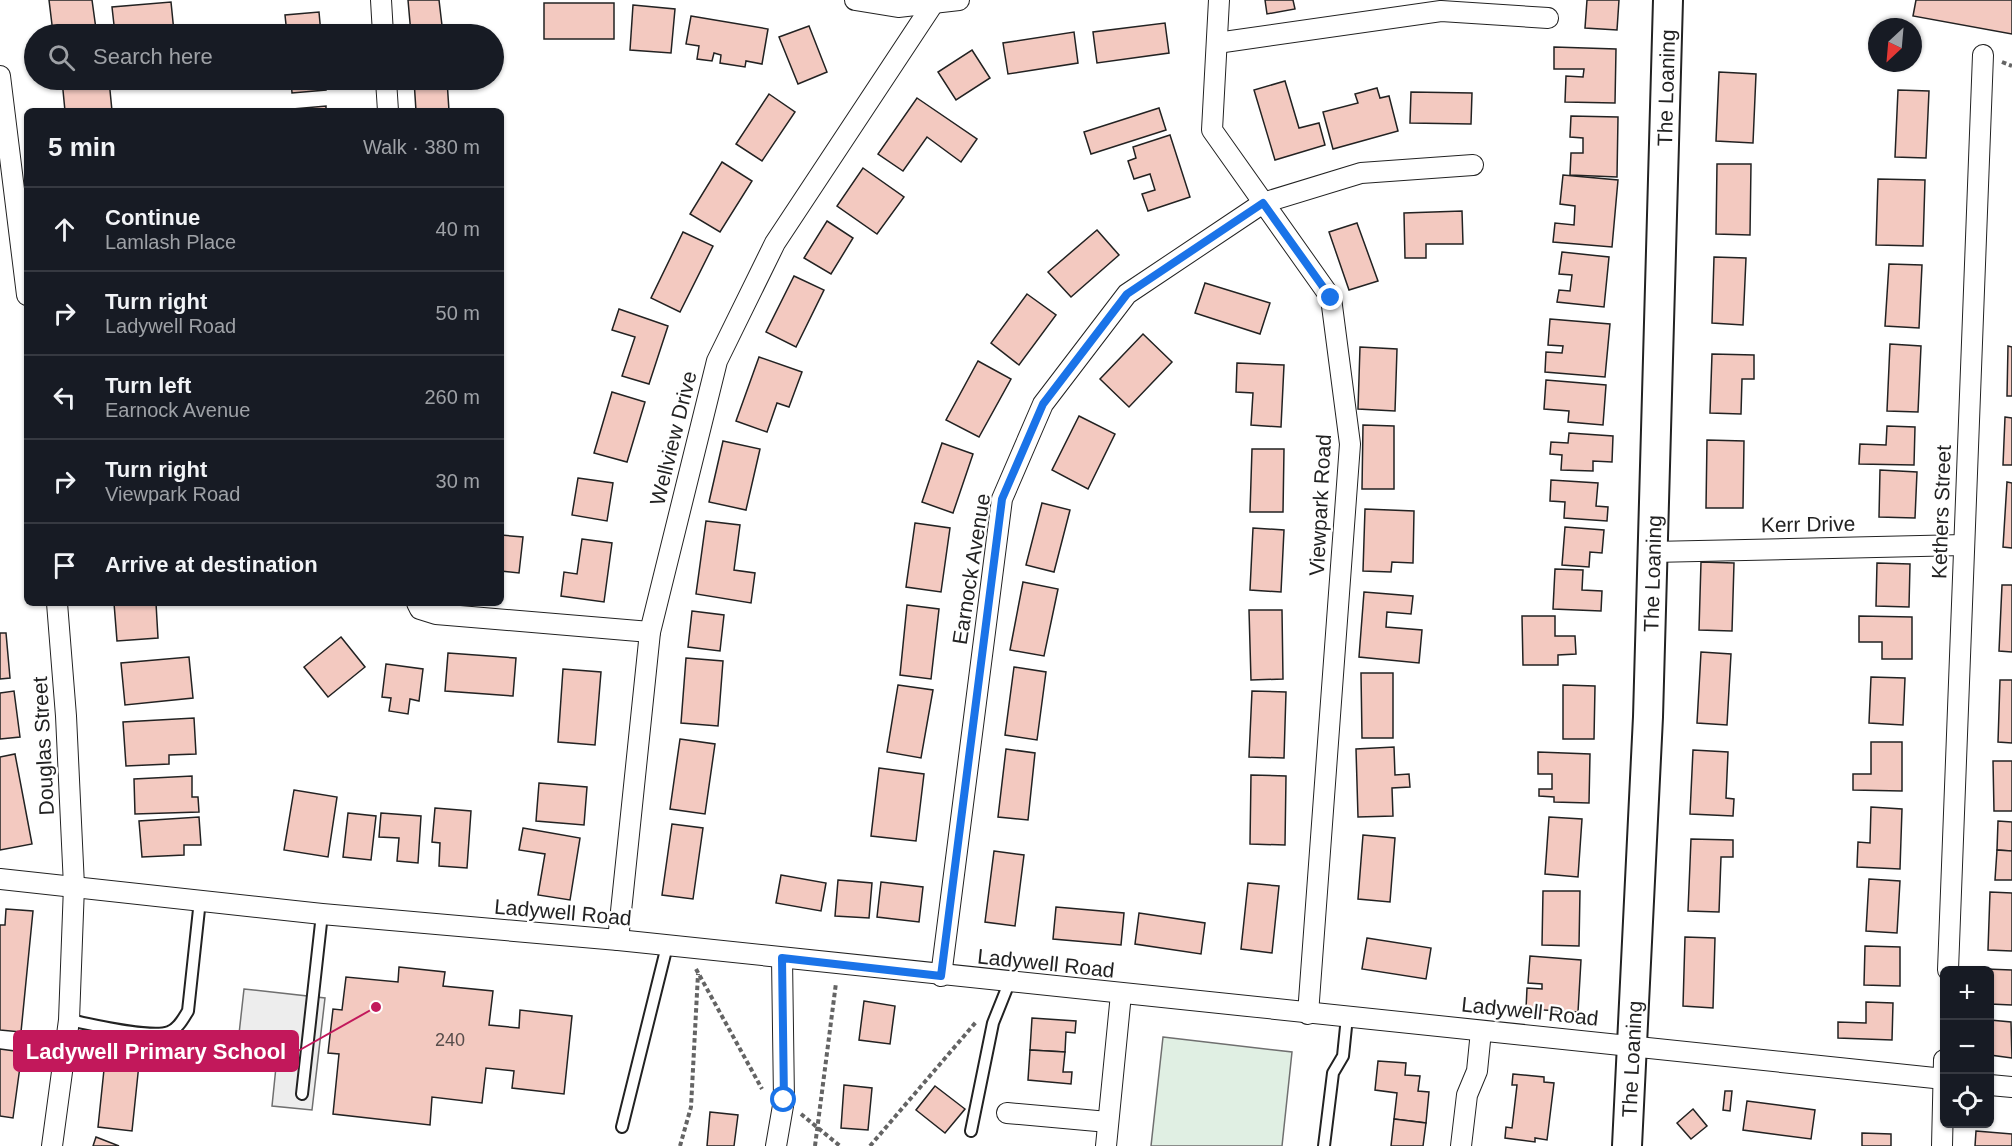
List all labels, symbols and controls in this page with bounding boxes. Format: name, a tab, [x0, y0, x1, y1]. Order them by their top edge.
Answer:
north arrow	[1868, 18, 1922, 72]
search box	[24, 24, 504, 90]
street label: The Loaning	[1652, 29, 1679, 146]
icon: search	[45, 41, 78, 74]
text: Search here	[93, 44, 213, 69]
text: 5 min	[48, 132, 116, 162]
text: Walk · 380 m	[363, 136, 480, 158]
text: Continue	[105, 205, 200, 230]
icon: ahead	[48, 213, 81, 246]
text: 40 m	[436, 218, 480, 240]
text: Lamlash Place	[105, 231, 236, 253]
route end	[1317, 284, 1343, 310]
text: Turn right	[105, 289, 207, 314]
icon: right	[48, 297, 81, 330]
text: 50 m	[436, 302, 480, 324]
text: Ladywell Road	[105, 315, 236, 337]
street label: Wellview Drive	[645, 369, 701, 507]
text: Turn left	[105, 373, 191, 398]
icon: left	[48, 381, 81, 414]
text: 260 m	[424, 386, 480, 408]
text: Earnock Avenue	[105, 399, 250, 421]
street label: Viewpark Road	[1305, 433, 1335, 577]
street label: Kethers Street	[1927, 444, 1955, 579]
text: Turn right	[105, 457, 207, 482]
icon: right	[48, 465, 81, 498]
text: 30 m	[436, 470, 480, 492]
text: Viewpark Road	[105, 483, 240, 505]
street label: Earnock Avenue	[948, 492, 994, 646]
street label: Kerr Drive	[1761, 512, 1855, 536]
street label: The Loaning	[1639, 515, 1665, 632]
icon: arrive	[48, 549, 81, 582]
text: Arrive at destination	[105, 552, 318, 577]
street label: Douglas Street	[28, 676, 58, 816]
street label: Ladywell Road	[493, 895, 633, 929]
street label: Ladywell Road	[976, 944, 1116, 982]
map controls	[1940, 966, 1994, 1128]
button: +	[1940, 966, 1994, 1020]
street label: Ladywell Road	[1460, 992, 1600, 1030]
street label: The Loaning	[1617, 1000, 1646, 1118]
button: −	[1940, 1020, 1994, 1074]
house number: 240	[435, 1030, 465, 1050]
callout: Ladywell Primary School	[14, 1031, 298, 1071]
text: Ladywell Primary School	[26, 1039, 286, 1064]
button: locate	[1940, 1074, 1994, 1128]
route start	[770, 1086, 796, 1112]

